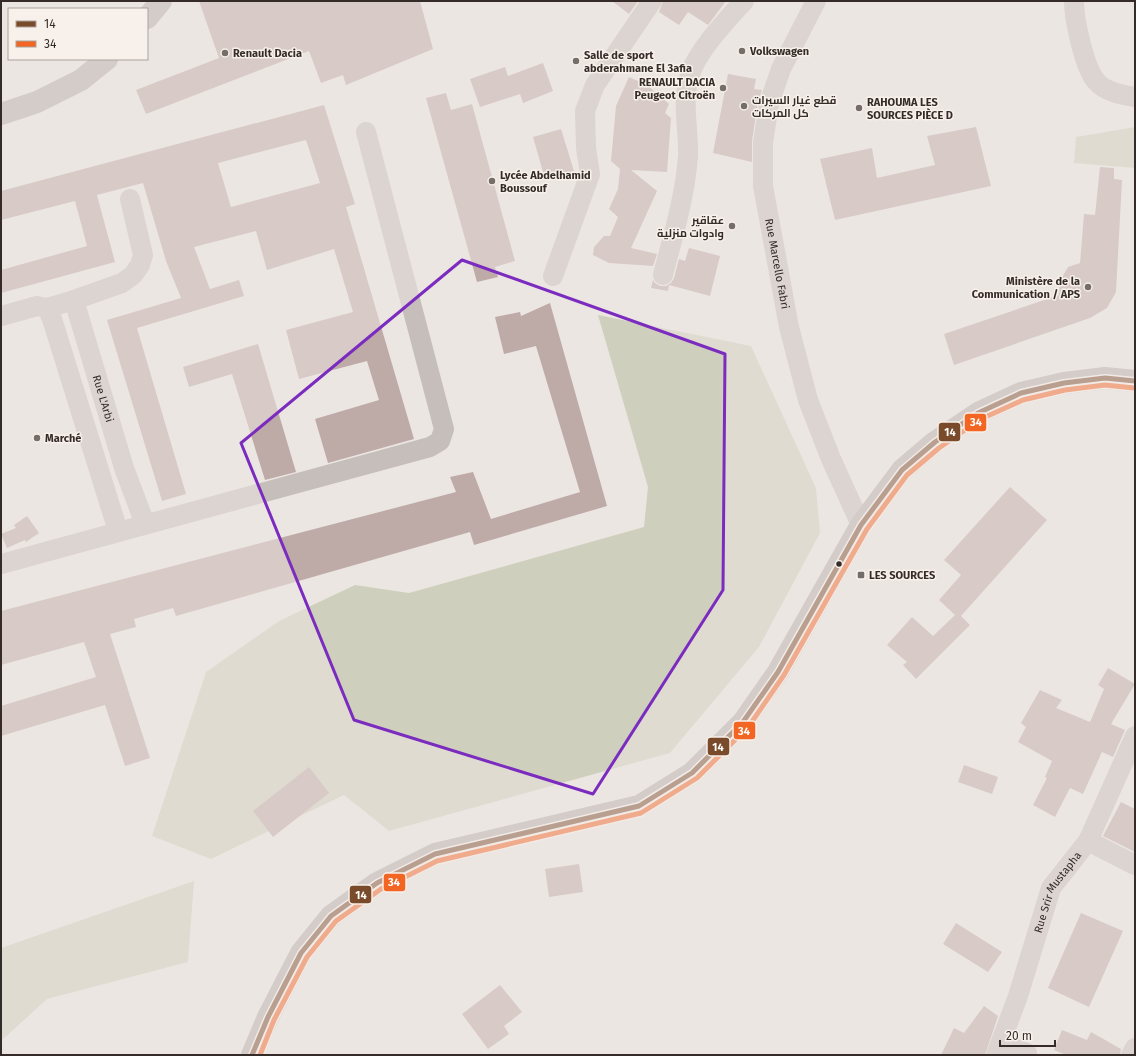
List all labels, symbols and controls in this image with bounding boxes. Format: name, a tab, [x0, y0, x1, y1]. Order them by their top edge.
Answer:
legend	[8, 8, 148, 60]
text: 14	[44, 17, 56, 31]
text: 34	[44, 37, 57, 51]
place label: Volkswagen	[749, 45, 809, 58]
marker: Volkswagen	[737, 46, 747, 56]
place label: Renault Dacia	[233, 47, 302, 60]
marker: Renault Dacia	[220, 48, 230, 58]
place label: Salle de sport abderahmane El 3afia	[584, 49, 692, 75]
marker: Salle de sport abderahmane El 3afia	[571, 56, 581, 66]
place label: RENAULT DACIA Peugeot Citroën	[635, 76, 715, 102]
marker: RENAULT DACIA Peugeot Citroën	[718, 83, 728, 93]
place label: قطع غيار السيرات كل المركات	[752, 94, 836, 120]
place label: RAHOUMA LES SOURCES PIÈCE D	[867, 96, 953, 122]
marker: قطع غيار السيرات كل المركات	[739, 101, 749, 111]
marker: RAHOUMA LES SOURCES PIÈCE D	[854, 103, 864, 113]
place label: Lycée Abdelhamid Boussouf	[500, 169, 591, 195]
marker: Lycée Abdelhamid Boussouf	[487, 176, 497, 186]
place label: عقاقير وادوات منزلية	[657, 214, 724, 241]
street label: Rue Marcello Fabri	[762, 217, 792, 310]
marker: عقاقير وادوات منزلية	[727, 221, 737, 231]
place label: Ministère de la Communication / APS	[972, 275, 1081, 301]
marker: Ministère de la Communication / APS	[1083, 282, 1093, 292]
street label: Rue L'Arbi	[90, 374, 116, 424]
line badge: 34	[964, 413, 987, 432]
text: 34	[969, 416, 982, 429]
line badge: 14	[938, 422, 961, 442]
text: 14	[944, 426, 956, 439]
place label: Marché	[45, 432, 81, 445]
marker: Marché	[32, 433, 42, 443]
unlabelled marker	[834, 559, 844, 569]
place label: LES SOURCES	[869, 569, 936, 582]
marker: LES SOURCES	[856, 570, 866, 580]
line badge: 34	[733, 721, 756, 740]
text: 34	[737, 725, 750, 738]
line badge: 14	[707, 737, 730, 756]
text: 14	[712, 741, 724, 754]
street label: Rue Srir Mustapha	[1032, 849, 1084, 935]
line badge: 34	[383, 873, 406, 892]
text: 34	[387, 876, 400, 889]
line badge: 14	[349, 885, 372, 904]
text: 14	[355, 889, 367, 902]
scale bar	[1000, 1022, 1055, 1048]
text: 20 m	[1006, 1029, 1032, 1043]

